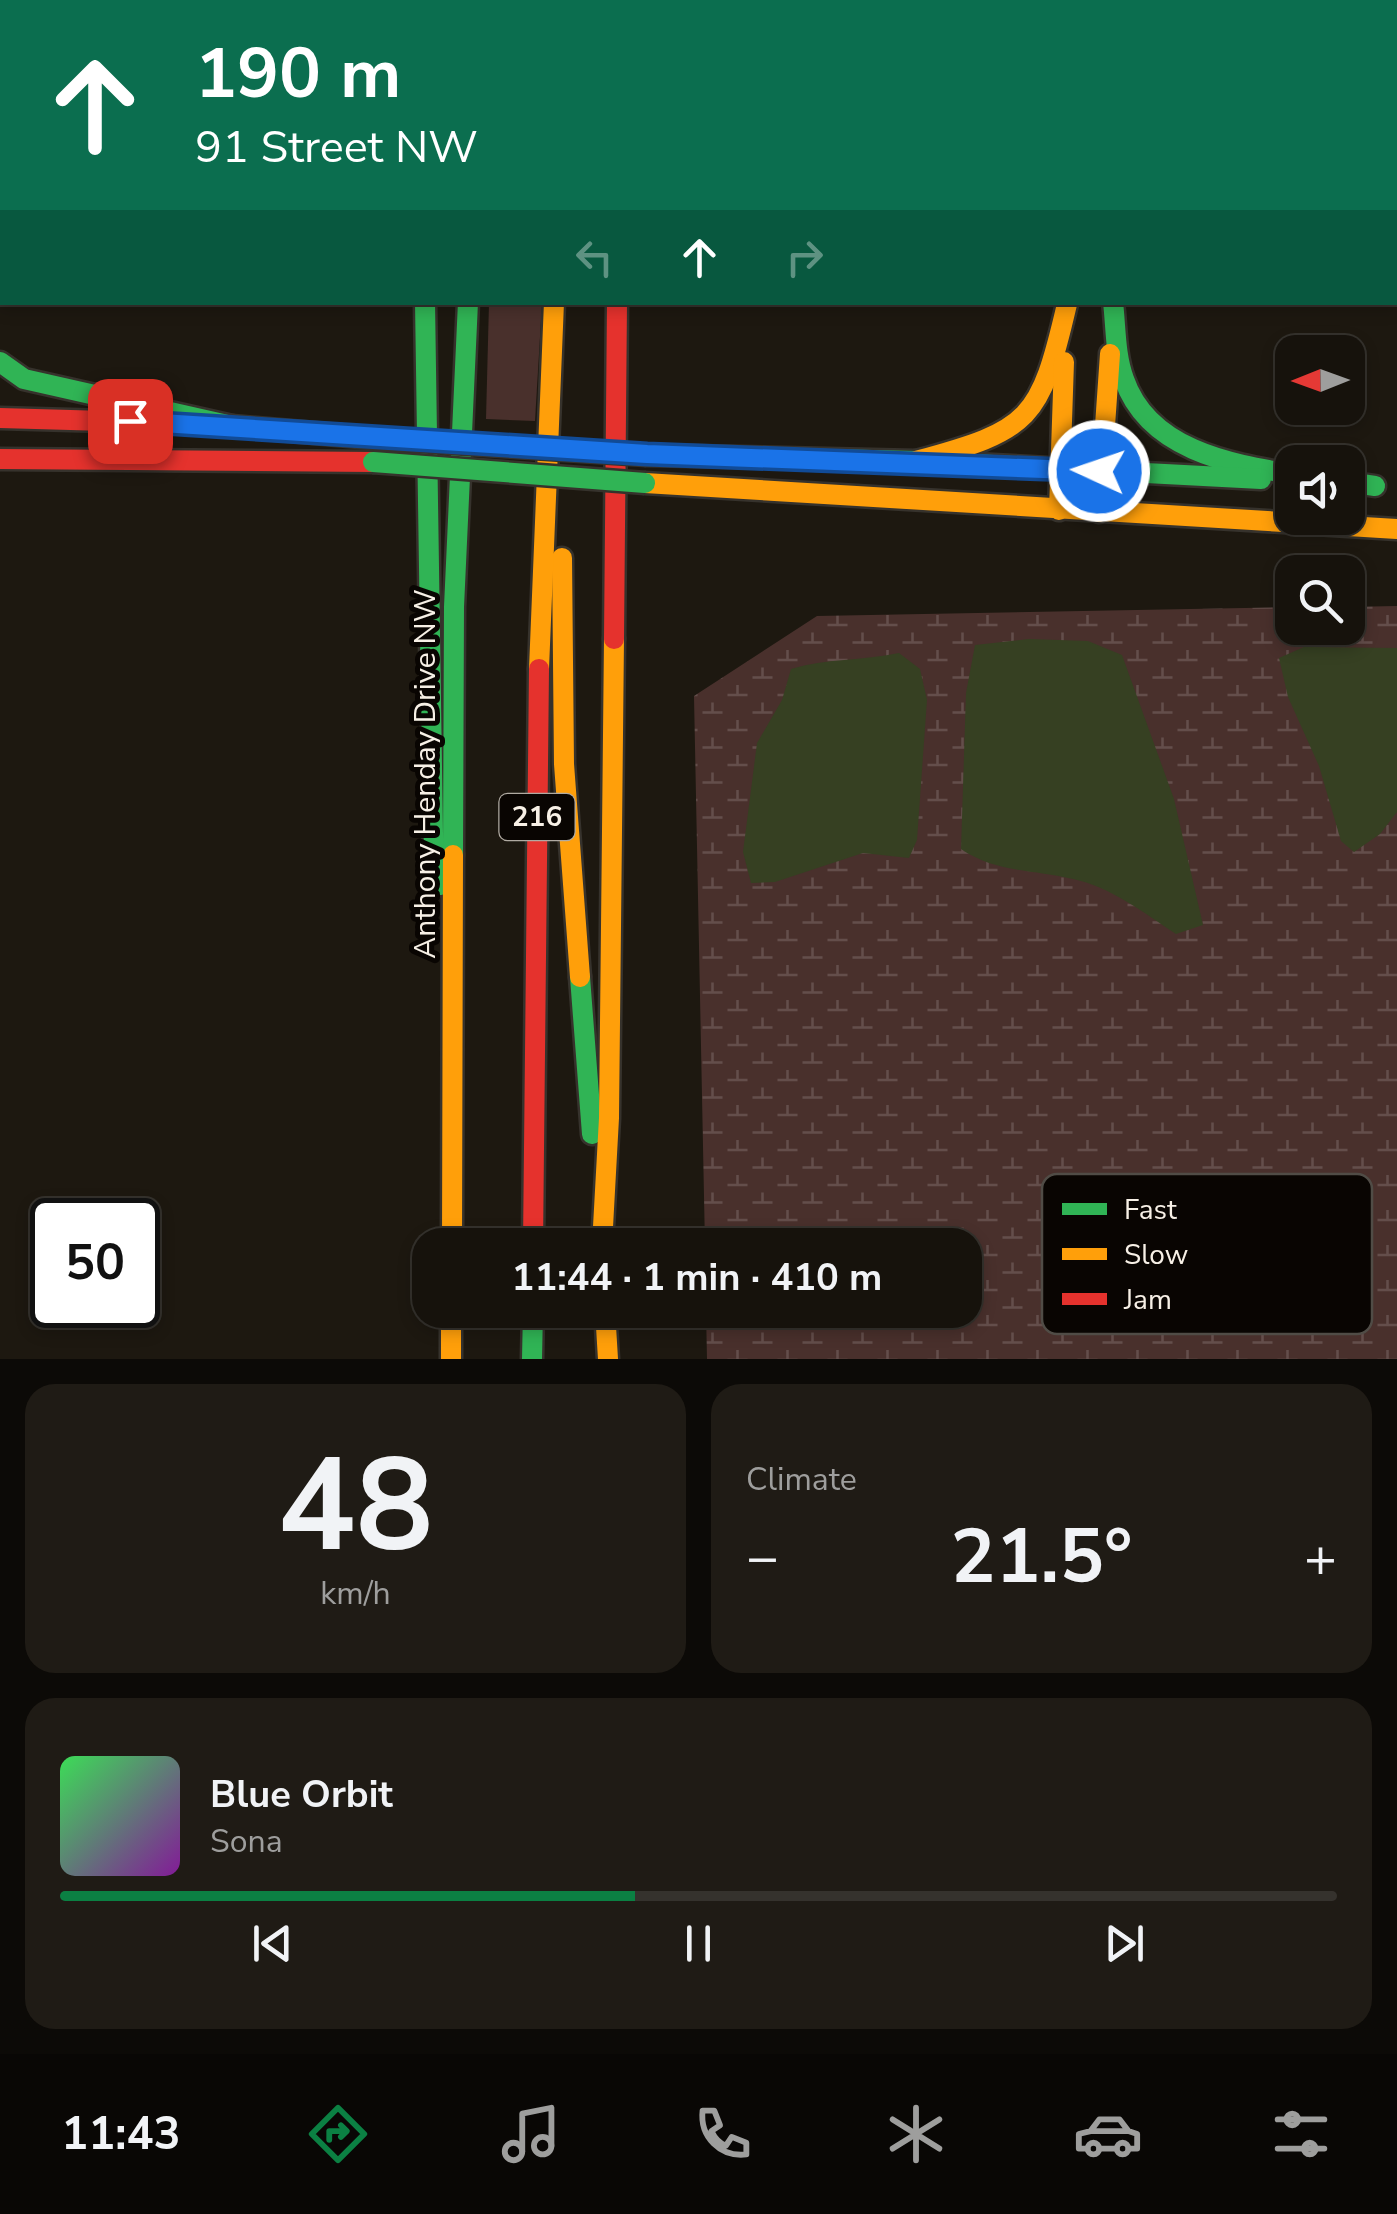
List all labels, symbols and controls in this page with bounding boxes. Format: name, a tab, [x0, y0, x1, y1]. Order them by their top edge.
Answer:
text: 190 m	[195, 26, 401, 122]
icon: ahead	[30, 40, 160, 170]
text: 91 Street NW	[195, 117, 478, 178]
icon: left	[567, 230, 622, 285]
icon: ahead	[672, 230, 727, 285]
icon: right	[777, 230, 832, 285]
north arrow	[1275, 335, 1365, 425]
map controls	[1275, 335, 1365, 645]
pin	[88, 379, 173, 464]
icon: arrive	[103, 394, 158, 449]
position arrow	[1047, 419, 1151, 523]
button: sound	[1275, 445, 1365, 535]
button: search	[1275, 555, 1365, 645]
street label: Anthony Henday Drive NW	[405, 589, 446, 959]
road number: 216	[500, 794, 574, 840]
legend	[1042, 1174, 1372, 1334]
text: Fast	[1124, 1191, 1177, 1229]
speed limit sign: 50	[30, 1198, 160, 1328]
text: Slow	[1124, 1236, 1188, 1274]
text: 11:44 · 1 min · 410 m	[512, 1252, 882, 1303]
text: Jam	[1123, 1281, 1172, 1319]
text: 48	[277, 1418, 434, 1595]
text: Climate	[746, 1458, 857, 1501]
text: 21.5°	[950, 1506, 1133, 1608]
text: −	[746, 1520, 779, 1595]
text: +	[1304, 1520, 1337, 1595]
text: km/h	[320, 1572, 391, 1615]
text: Blue Orbit	[210, 1769, 393, 1820]
text: Sona	[210, 1820, 283, 1863]
icon: previous	[245, 1916, 300, 1971]
icon: pause	[671, 1916, 726, 1971]
icon: next	[1097, 1916, 1152, 1971]
icon: directions	[303, 2099, 373, 2169]
icon: music	[496, 2099, 566, 2169]
icon: phone	[688, 2099, 758, 2169]
icon: climate	[881, 2099, 951, 2169]
icon: car	[1073, 2099, 1143, 2169]
icon: filters	[1266, 2099, 1336, 2169]
text: 11:43	[61, 2104, 180, 2165]

